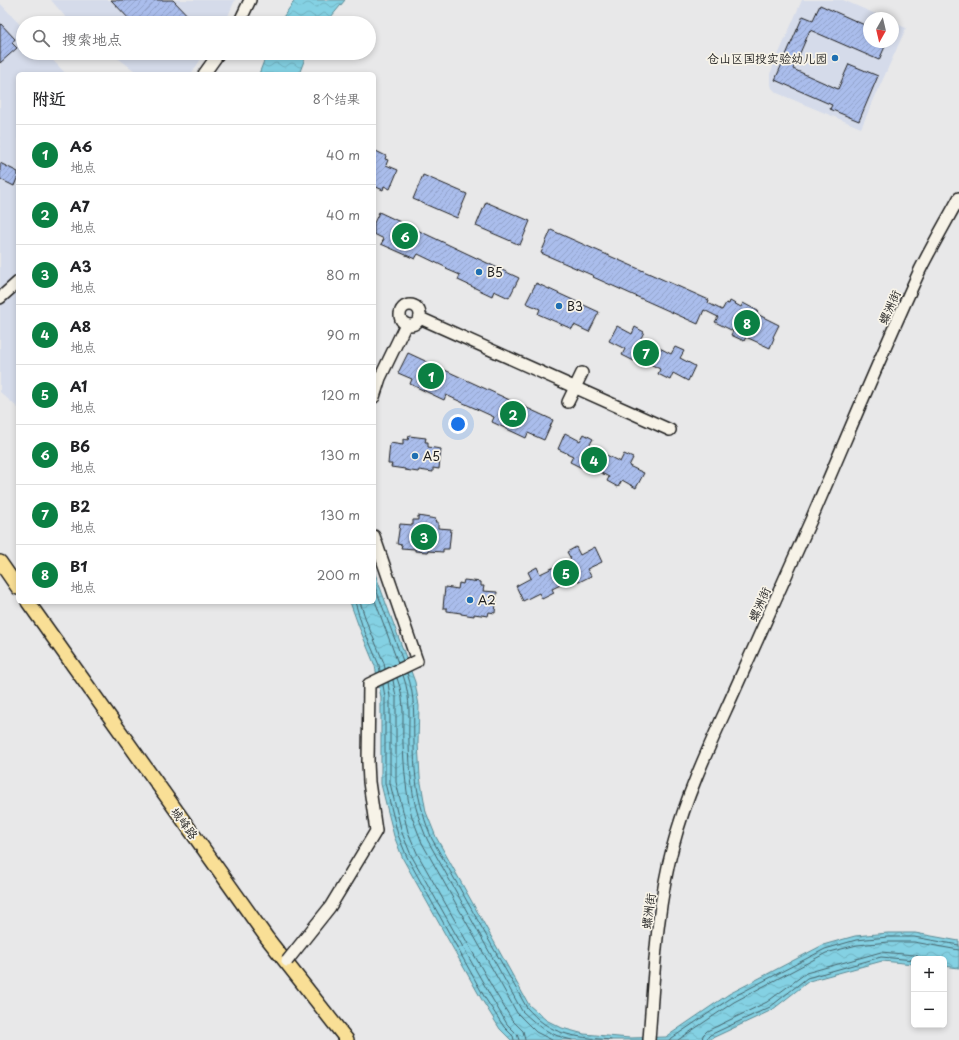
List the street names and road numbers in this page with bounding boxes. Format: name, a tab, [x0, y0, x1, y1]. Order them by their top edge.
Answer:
street label: 螺洲街	[873, 287, 905, 327]
street label: 螺洲街	[743, 584, 775, 624]
street label: 城峰路	[167, 803, 203, 843]
street label: 螺洲街	[637, 892, 659, 930]

